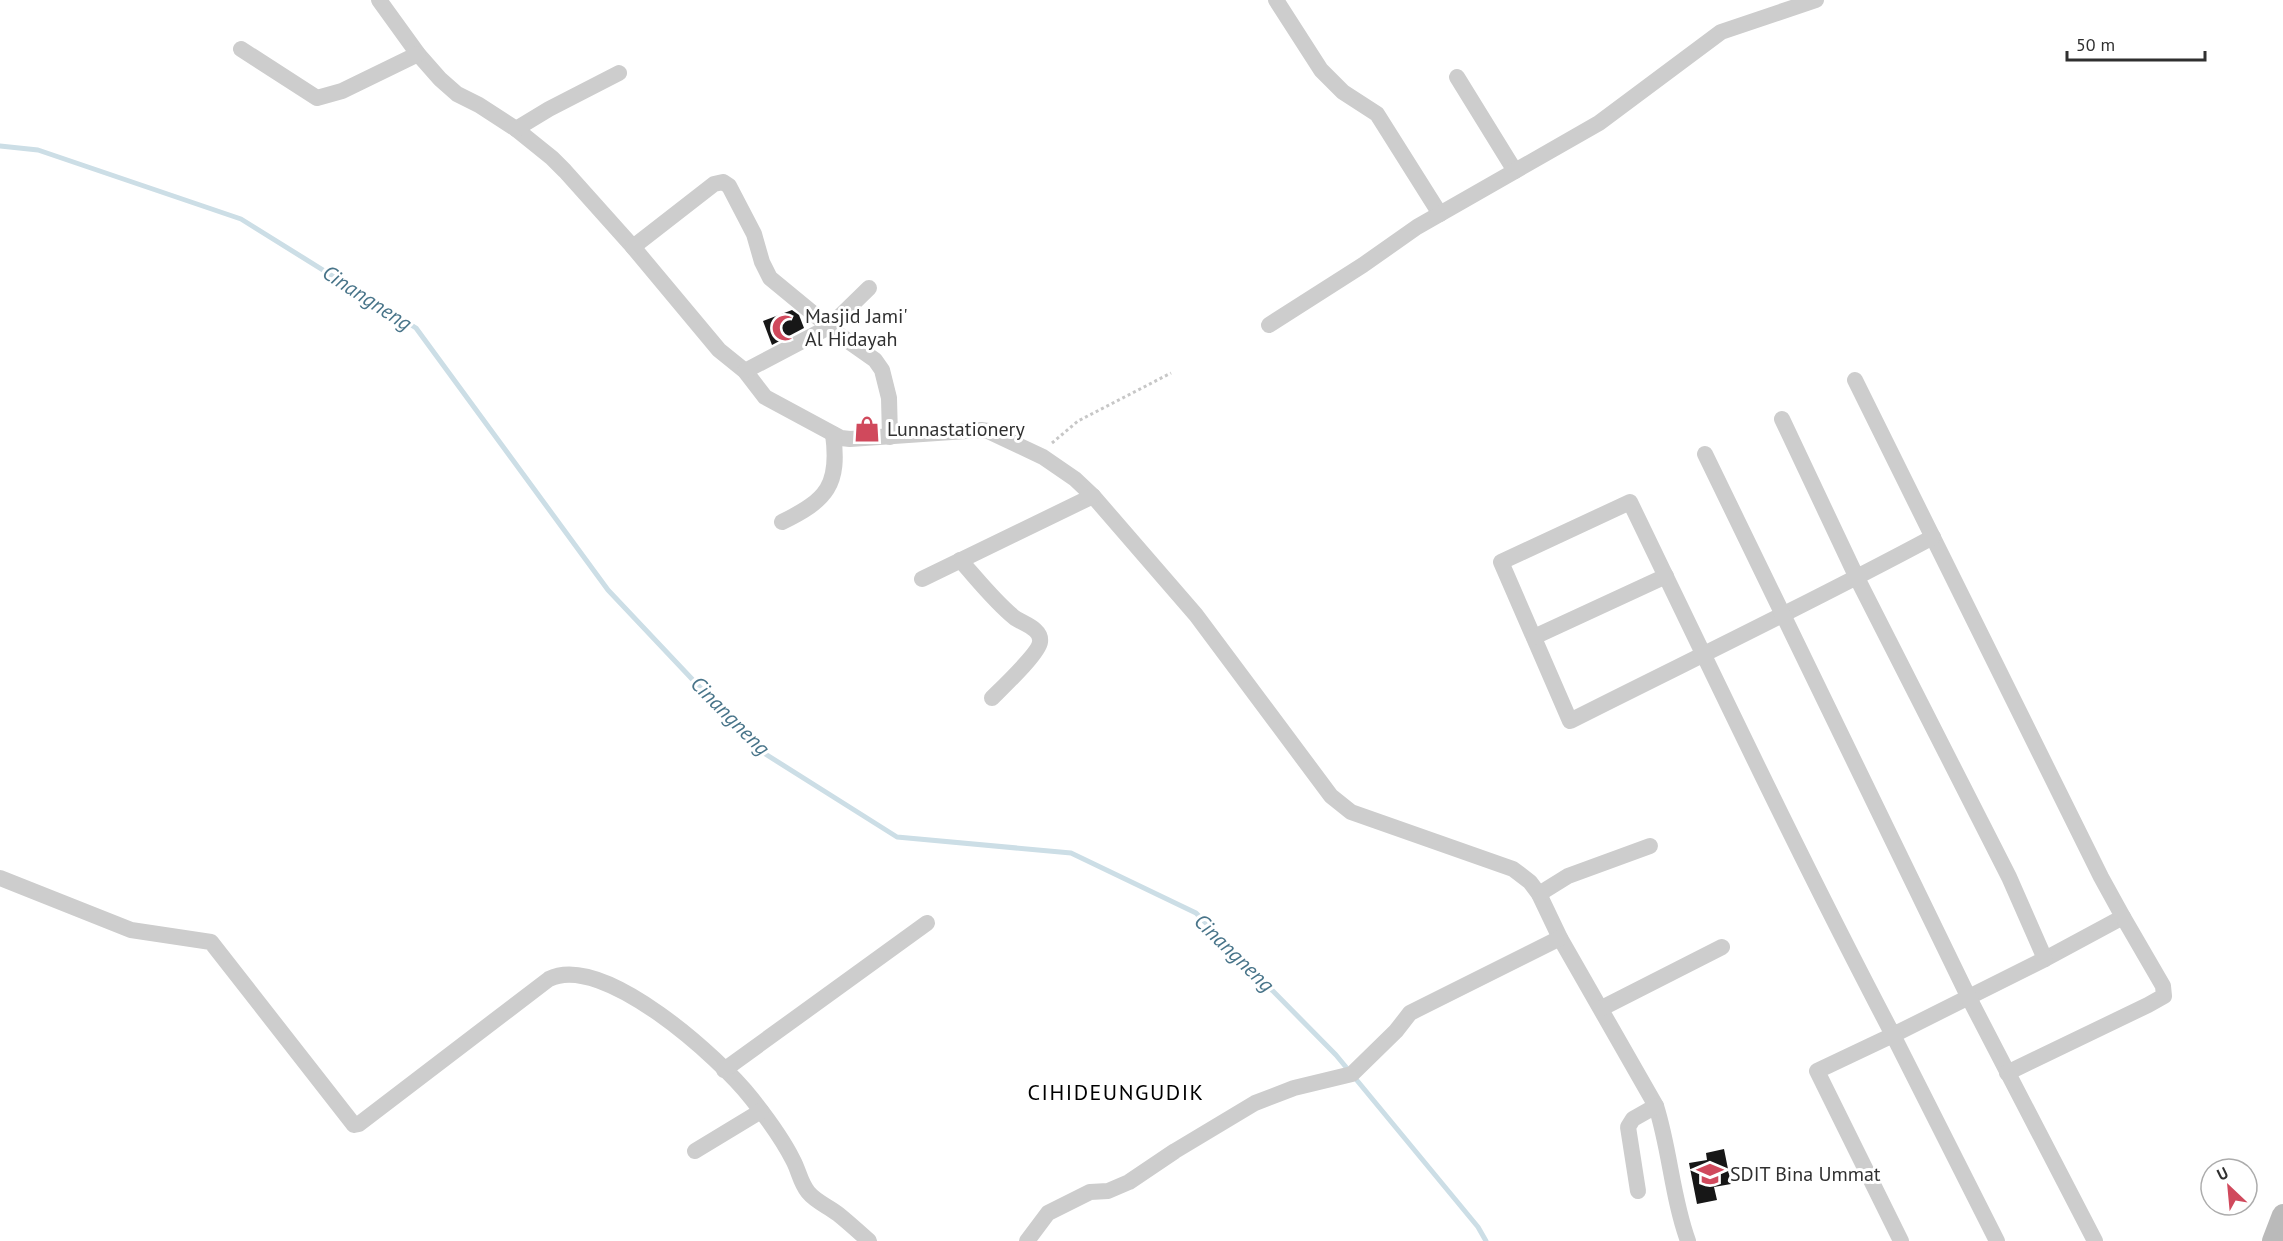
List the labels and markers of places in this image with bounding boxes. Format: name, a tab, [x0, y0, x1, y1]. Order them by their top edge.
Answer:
place label: Masjid Jami' Al Hidayah	[805, 303, 908, 352]
mosque icon: Masjid Jami' Al Hidayah	[770, 313, 800, 343]
shop icon: Lunnastationery	[852, 414, 882, 444]
place label: Lunnastationery	[887, 416, 1025, 442]
school or university icon: SDIT Bina Ummat	[1695, 1159, 1725, 1189]
place label: SDIT Bina Ummat	[1730, 1161, 1881, 1187]

